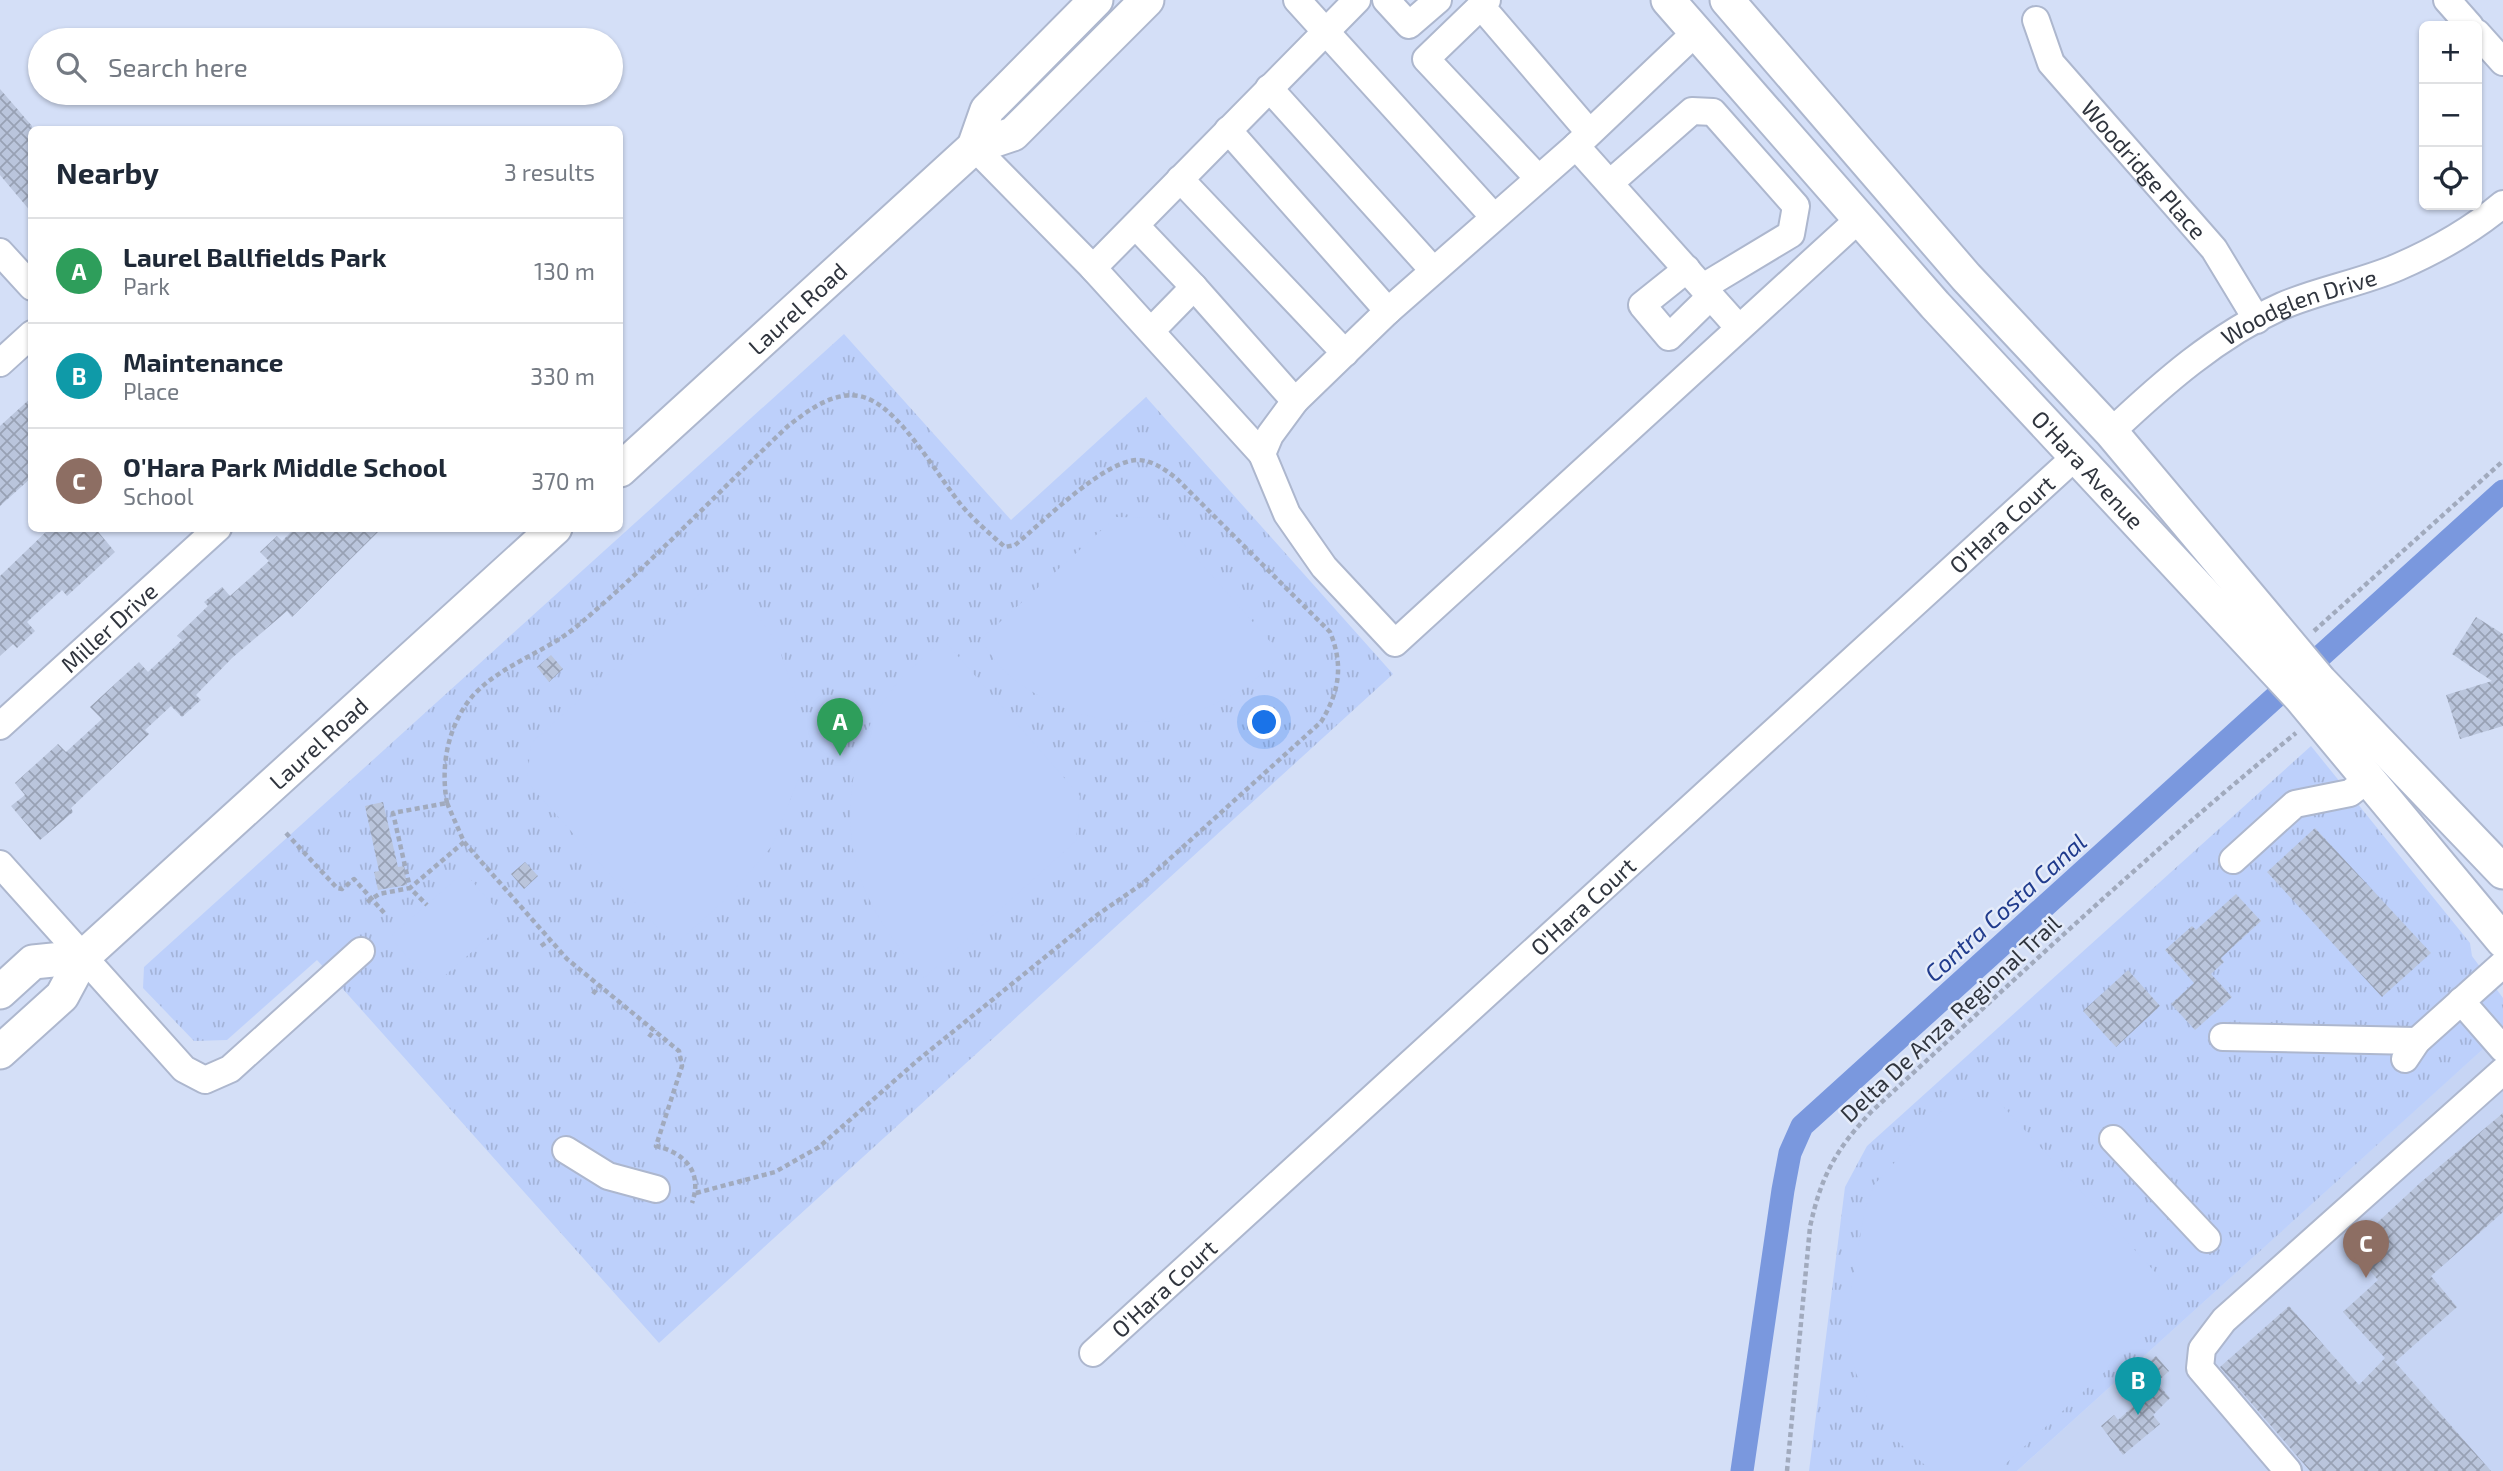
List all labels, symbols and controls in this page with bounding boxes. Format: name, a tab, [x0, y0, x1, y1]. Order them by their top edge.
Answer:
map controls	[2419, 21, 2482, 210]
button: +	[2419, 21, 2482, 84]
search box	[28, 28, 623, 105]
icon: search	[52, 48, 90, 86]
text: Search here	[108, 51, 248, 82]
button: −	[2419, 84, 2482, 147]
street label: Woodridge Place	[2076, 94, 2213, 245]
button: locate	[2419, 147, 2482, 210]
text: Nearby	[56, 154, 159, 190]
text: 3 results	[504, 158, 595, 186]
text: Laurel Ballfields Park	[123, 241, 386, 272]
street label: Laurel Road	[742, 256, 852, 360]
text: A	[71, 257, 87, 285]
text: 130 m	[534, 257, 595, 285]
street label: Woodglen Drive	[2216, 262, 2380, 351]
text: Park	[123, 272, 170, 300]
text: Maintenance	[123, 346, 284, 377]
text: B	[72, 362, 86, 390]
text: 330 m	[530, 362, 595, 390]
text: Place	[123, 377, 179, 405]
street label: O'Hara Avenue	[2026, 404, 2150, 534]
text: O'Hara Park Middle School	[123, 451, 447, 482]
text: C	[72, 467, 86, 495]
text: 370 m	[531, 467, 595, 495]
street label: O'Hara Court	[1943, 469, 2060, 579]
text: School	[123, 482, 193, 510]
street label: Miller Drive	[55, 576, 163, 678]
street label: Laurel Road	[263, 691, 373, 795]
pin: A	[817, 698, 863, 756]
your location	[1247, 705, 1281, 739]
water label: Contra Costa Canal	[1918, 827, 2092, 987]
street label: O'Hara Court	[1524, 851, 1641, 961]
street label: Delta De Anza Regional Trail	[1834, 909, 2066, 1127]
pin: C	[2343, 1220, 2389, 1278]
street label: O'Hara Court	[1106, 1233, 1222, 1343]
pin: B	[2115, 1357, 2161, 1415]

